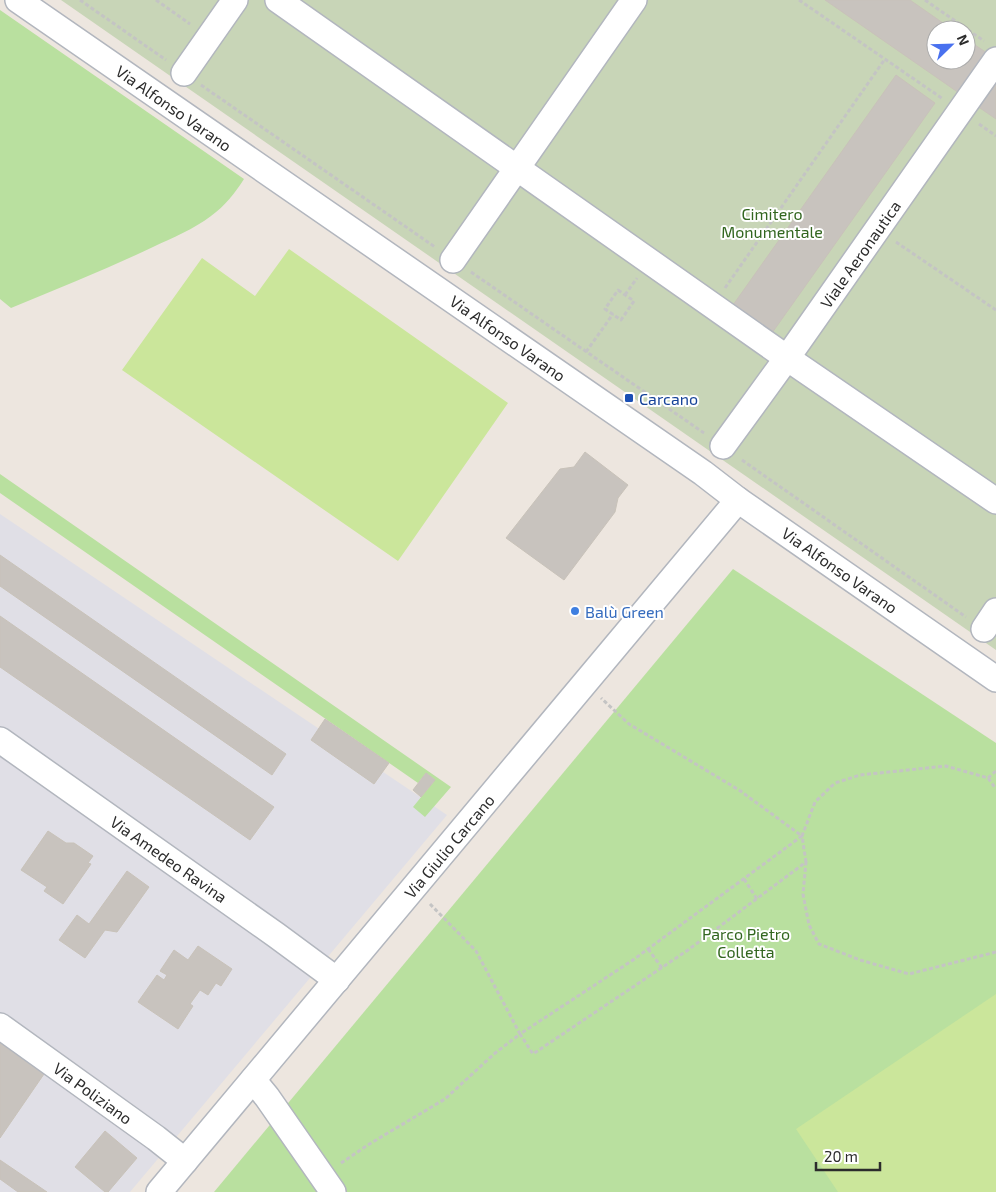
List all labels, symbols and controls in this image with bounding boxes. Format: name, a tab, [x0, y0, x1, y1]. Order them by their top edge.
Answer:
north arrow	[926, 20, 976, 70]
text: N	[954, 32, 973, 48]
street label: Via Alfonso Varano	[113, 61, 235, 155]
street label: Viale Aeronautica	[816, 197, 904, 311]
park label: Cimitero Monumentale	[721, 204, 823, 241]
street label: Via Alfonso Varano	[447, 291, 569, 385]
place label: Carcano	[639, 389, 698, 408]
marker: Carcano	[623, 392, 635, 404]
street label: Via Alfonso Varano	[779, 523, 901, 617]
place label: Balù Green	[585, 602, 664, 621]
marker: Balù Green	[569, 605, 581, 617]
street label: Via Giulio Carcano	[400, 790, 498, 902]
street label: Via Amedeo Ravina	[107, 812, 231, 906]
park label: Parco Pietro Colletta	[702, 924, 790, 961]
street label: Via Poliziano	[50, 1058, 136, 1128]
scale bar	[816, 1140, 880, 1172]
text: 20 m	[824, 1147, 858, 1165]

